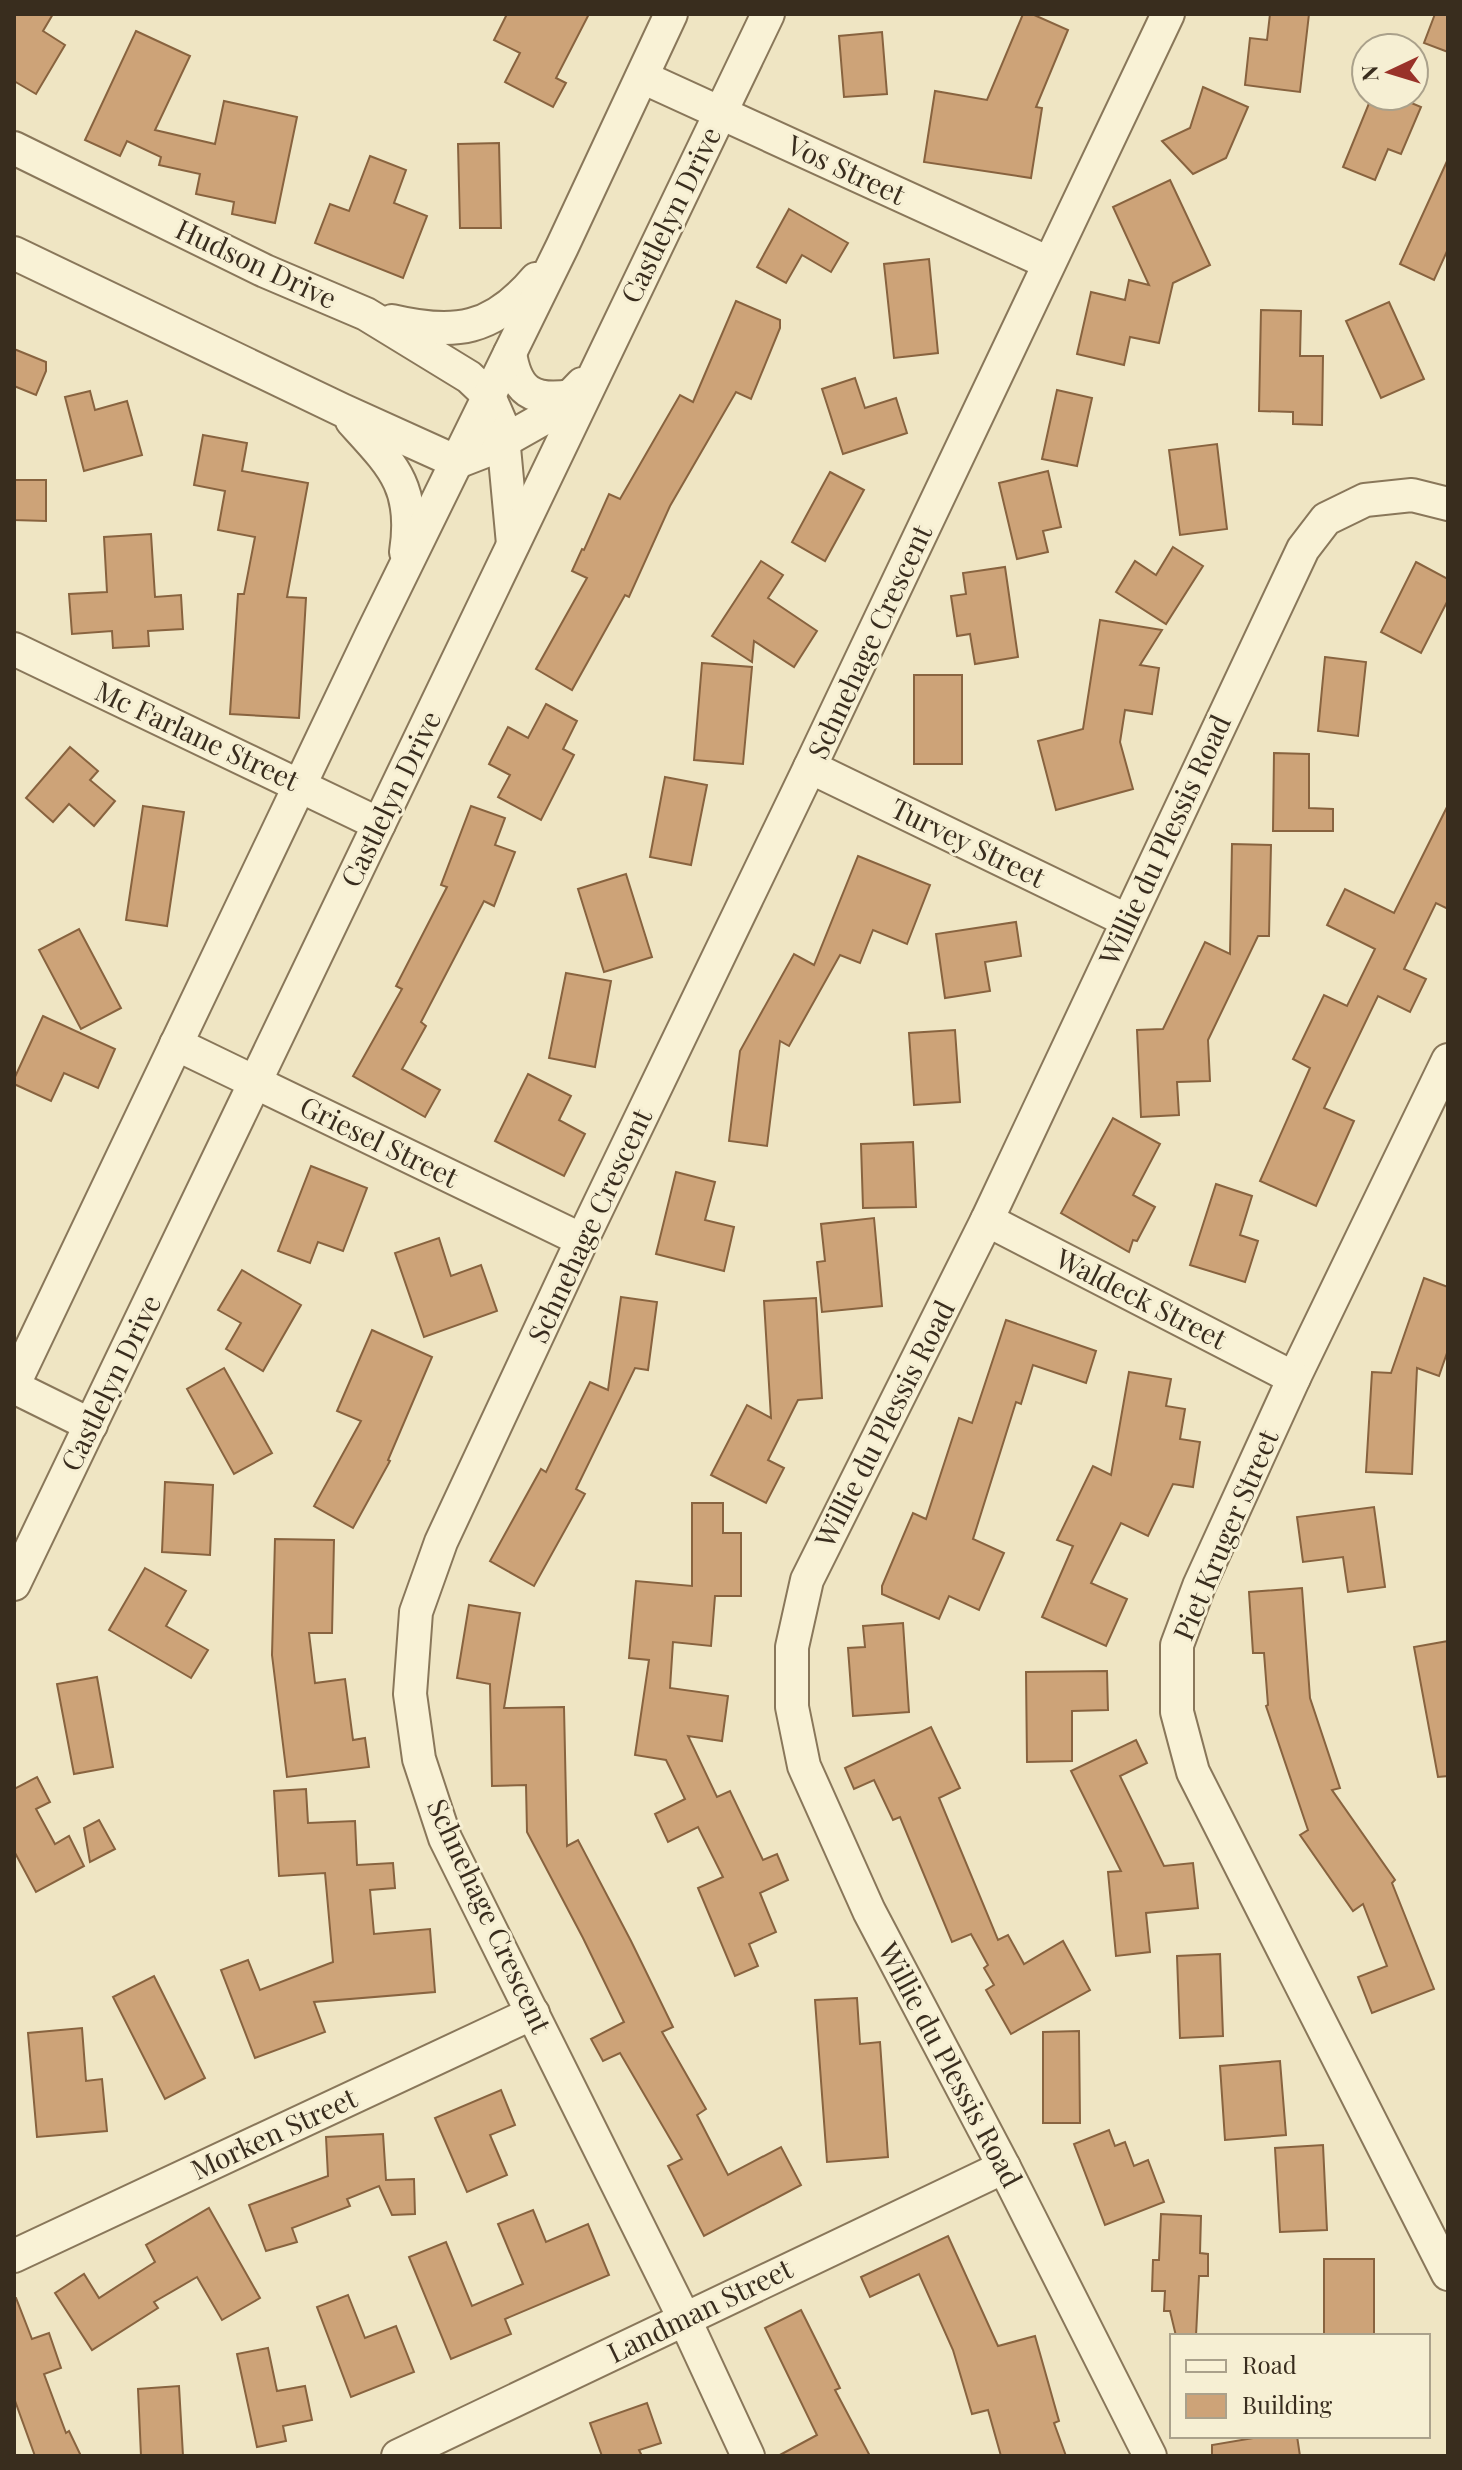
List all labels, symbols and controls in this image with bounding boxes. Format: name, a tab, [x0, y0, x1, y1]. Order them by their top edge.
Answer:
north arrow	[1350, 32, 1430, 112]
text: N	[1354, 64, 1385, 82]
street label: Castlelyn Drive	[611, 120, 728, 309]
street label: Vos Street	[781, 125, 913, 212]
street label: Hudson Drive	[170, 209, 343, 316]
street label: Schnehage Crescent	[798, 517, 940, 764]
street label: Mc Farlane Street	[90, 671, 307, 799]
street label: Castlelyn Drive	[331, 704, 448, 893]
street label: Willie du Plessis Road	[1089, 708, 1238, 971]
street label: Turvey Street	[885, 788, 1053, 895]
street label: Griesel Street	[295, 1086, 466, 1195]
street label: Schnehage Crescent	[518, 1101, 660, 1348]
street label: Waldeck Street	[1049, 1238, 1234, 1357]
street label: Castlelyn Drive	[51, 1288, 168, 1477]
street label: Willie du Plessis Road	[805, 1294, 962, 1554]
street label: Piet Kruger Street	[1164, 1423, 1286, 1645]
street label: Schnehage Crescent	[420, 1792, 561, 2039]
street label: Willie du Plessis Road	[871, 1935, 1032, 2193]
street label: Morken Street	[185, 2078, 363, 2187]
street label: Landman Street	[601, 2248, 799, 2370]
legend	[1170, 2334, 1430, 2438]
text: Road	[1242, 2348, 1297, 2380]
text: Building	[1242, 2388, 1333, 2420]

